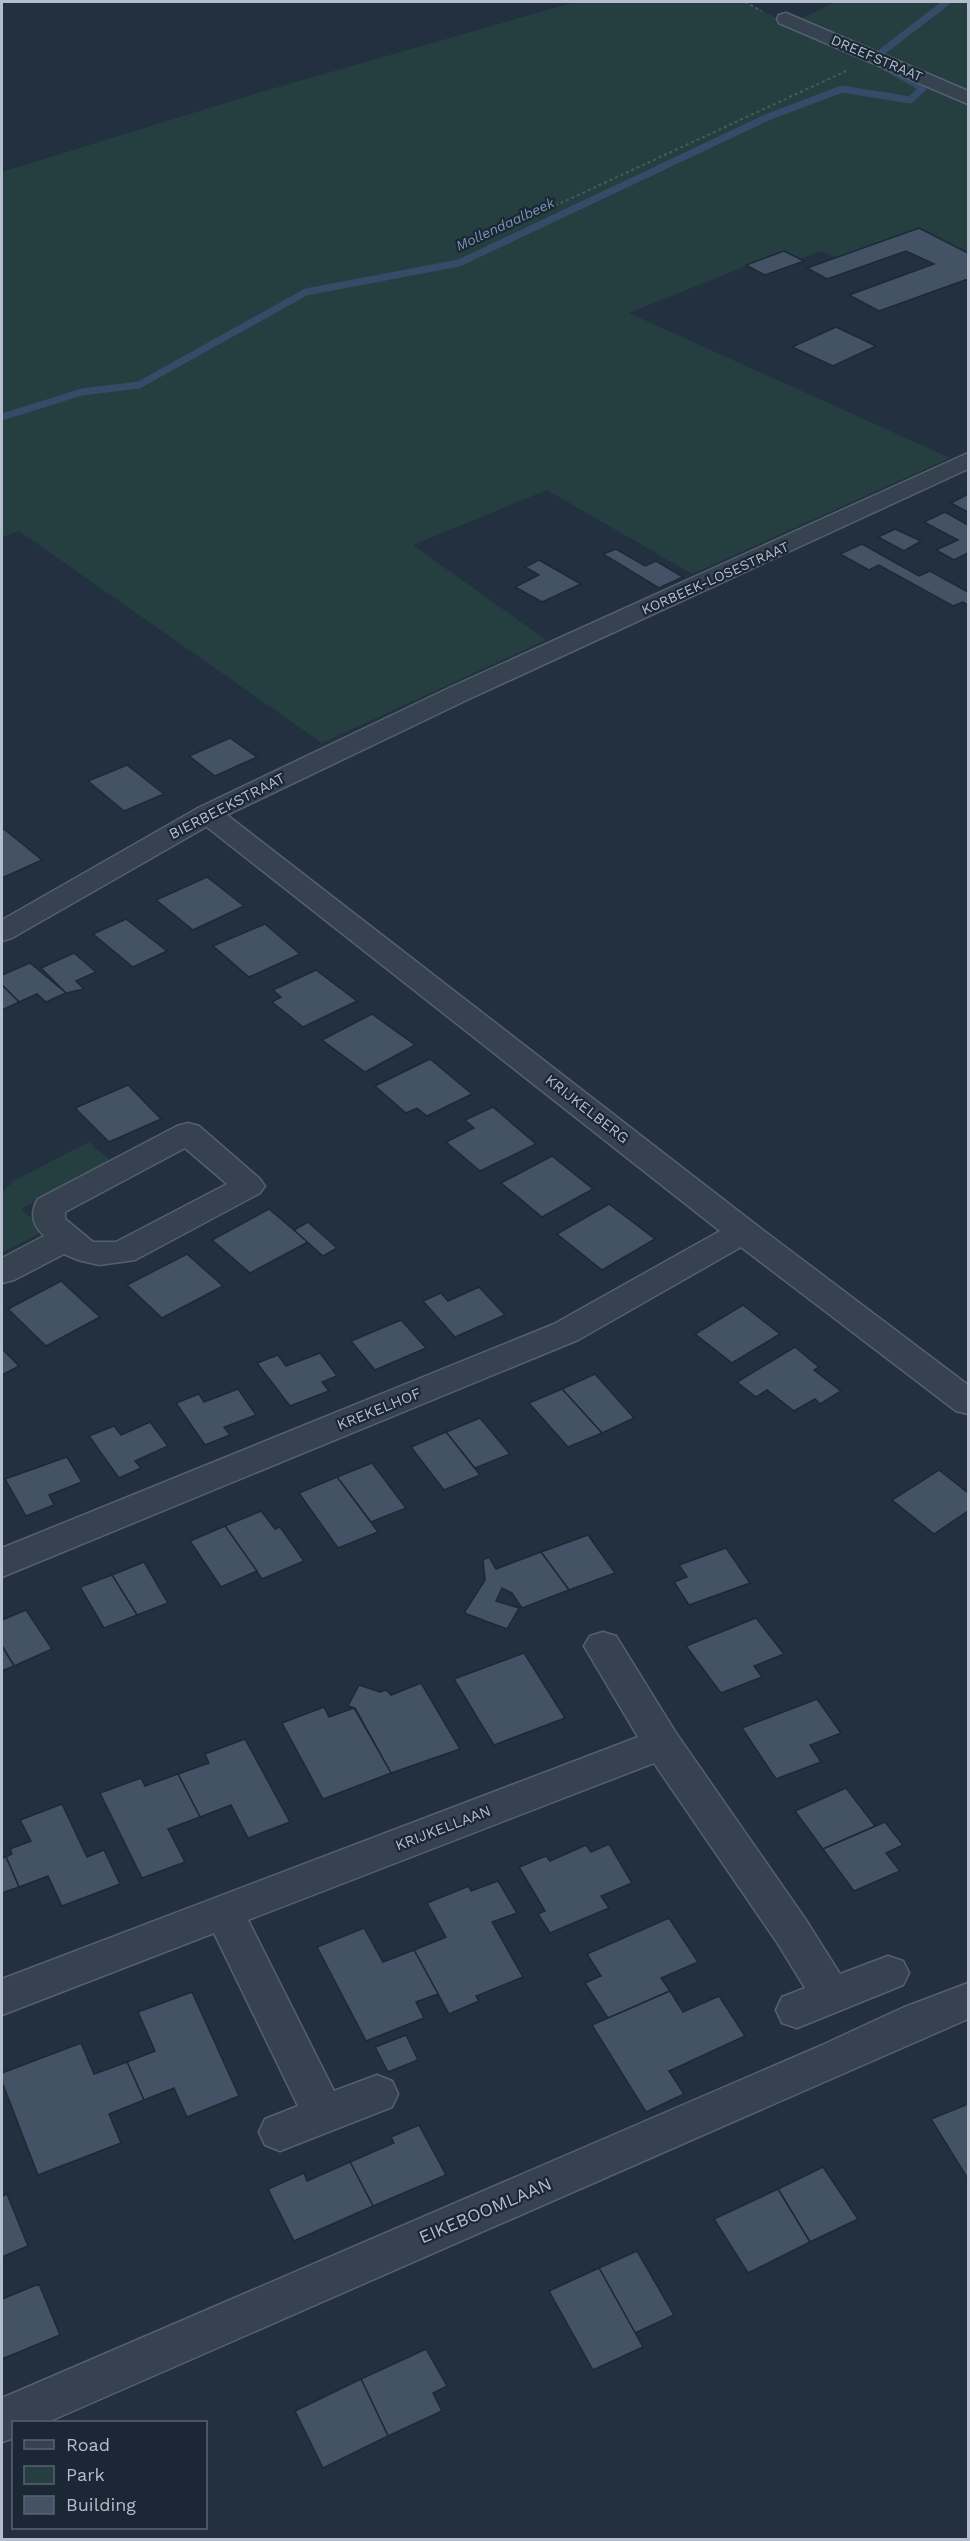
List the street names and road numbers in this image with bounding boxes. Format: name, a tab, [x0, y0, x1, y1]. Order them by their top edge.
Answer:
street label: DREEFSTRAAT	[829, 32, 926, 85]
street label: KORBEEK-LOSESTRAAT	[639, 538, 792, 618]
street label: BIERBEEKSTRAAT	[166, 769, 288, 843]
street label: KRIJKELBERG	[542, 1071, 632, 1147]
street label: KREKELHOF	[334, 1384, 424, 1434]
street label: KRIJKELLAAN	[393, 1802, 493, 1854]
street label: EIKEBOOMLAAN	[416, 2173, 554, 2247]

